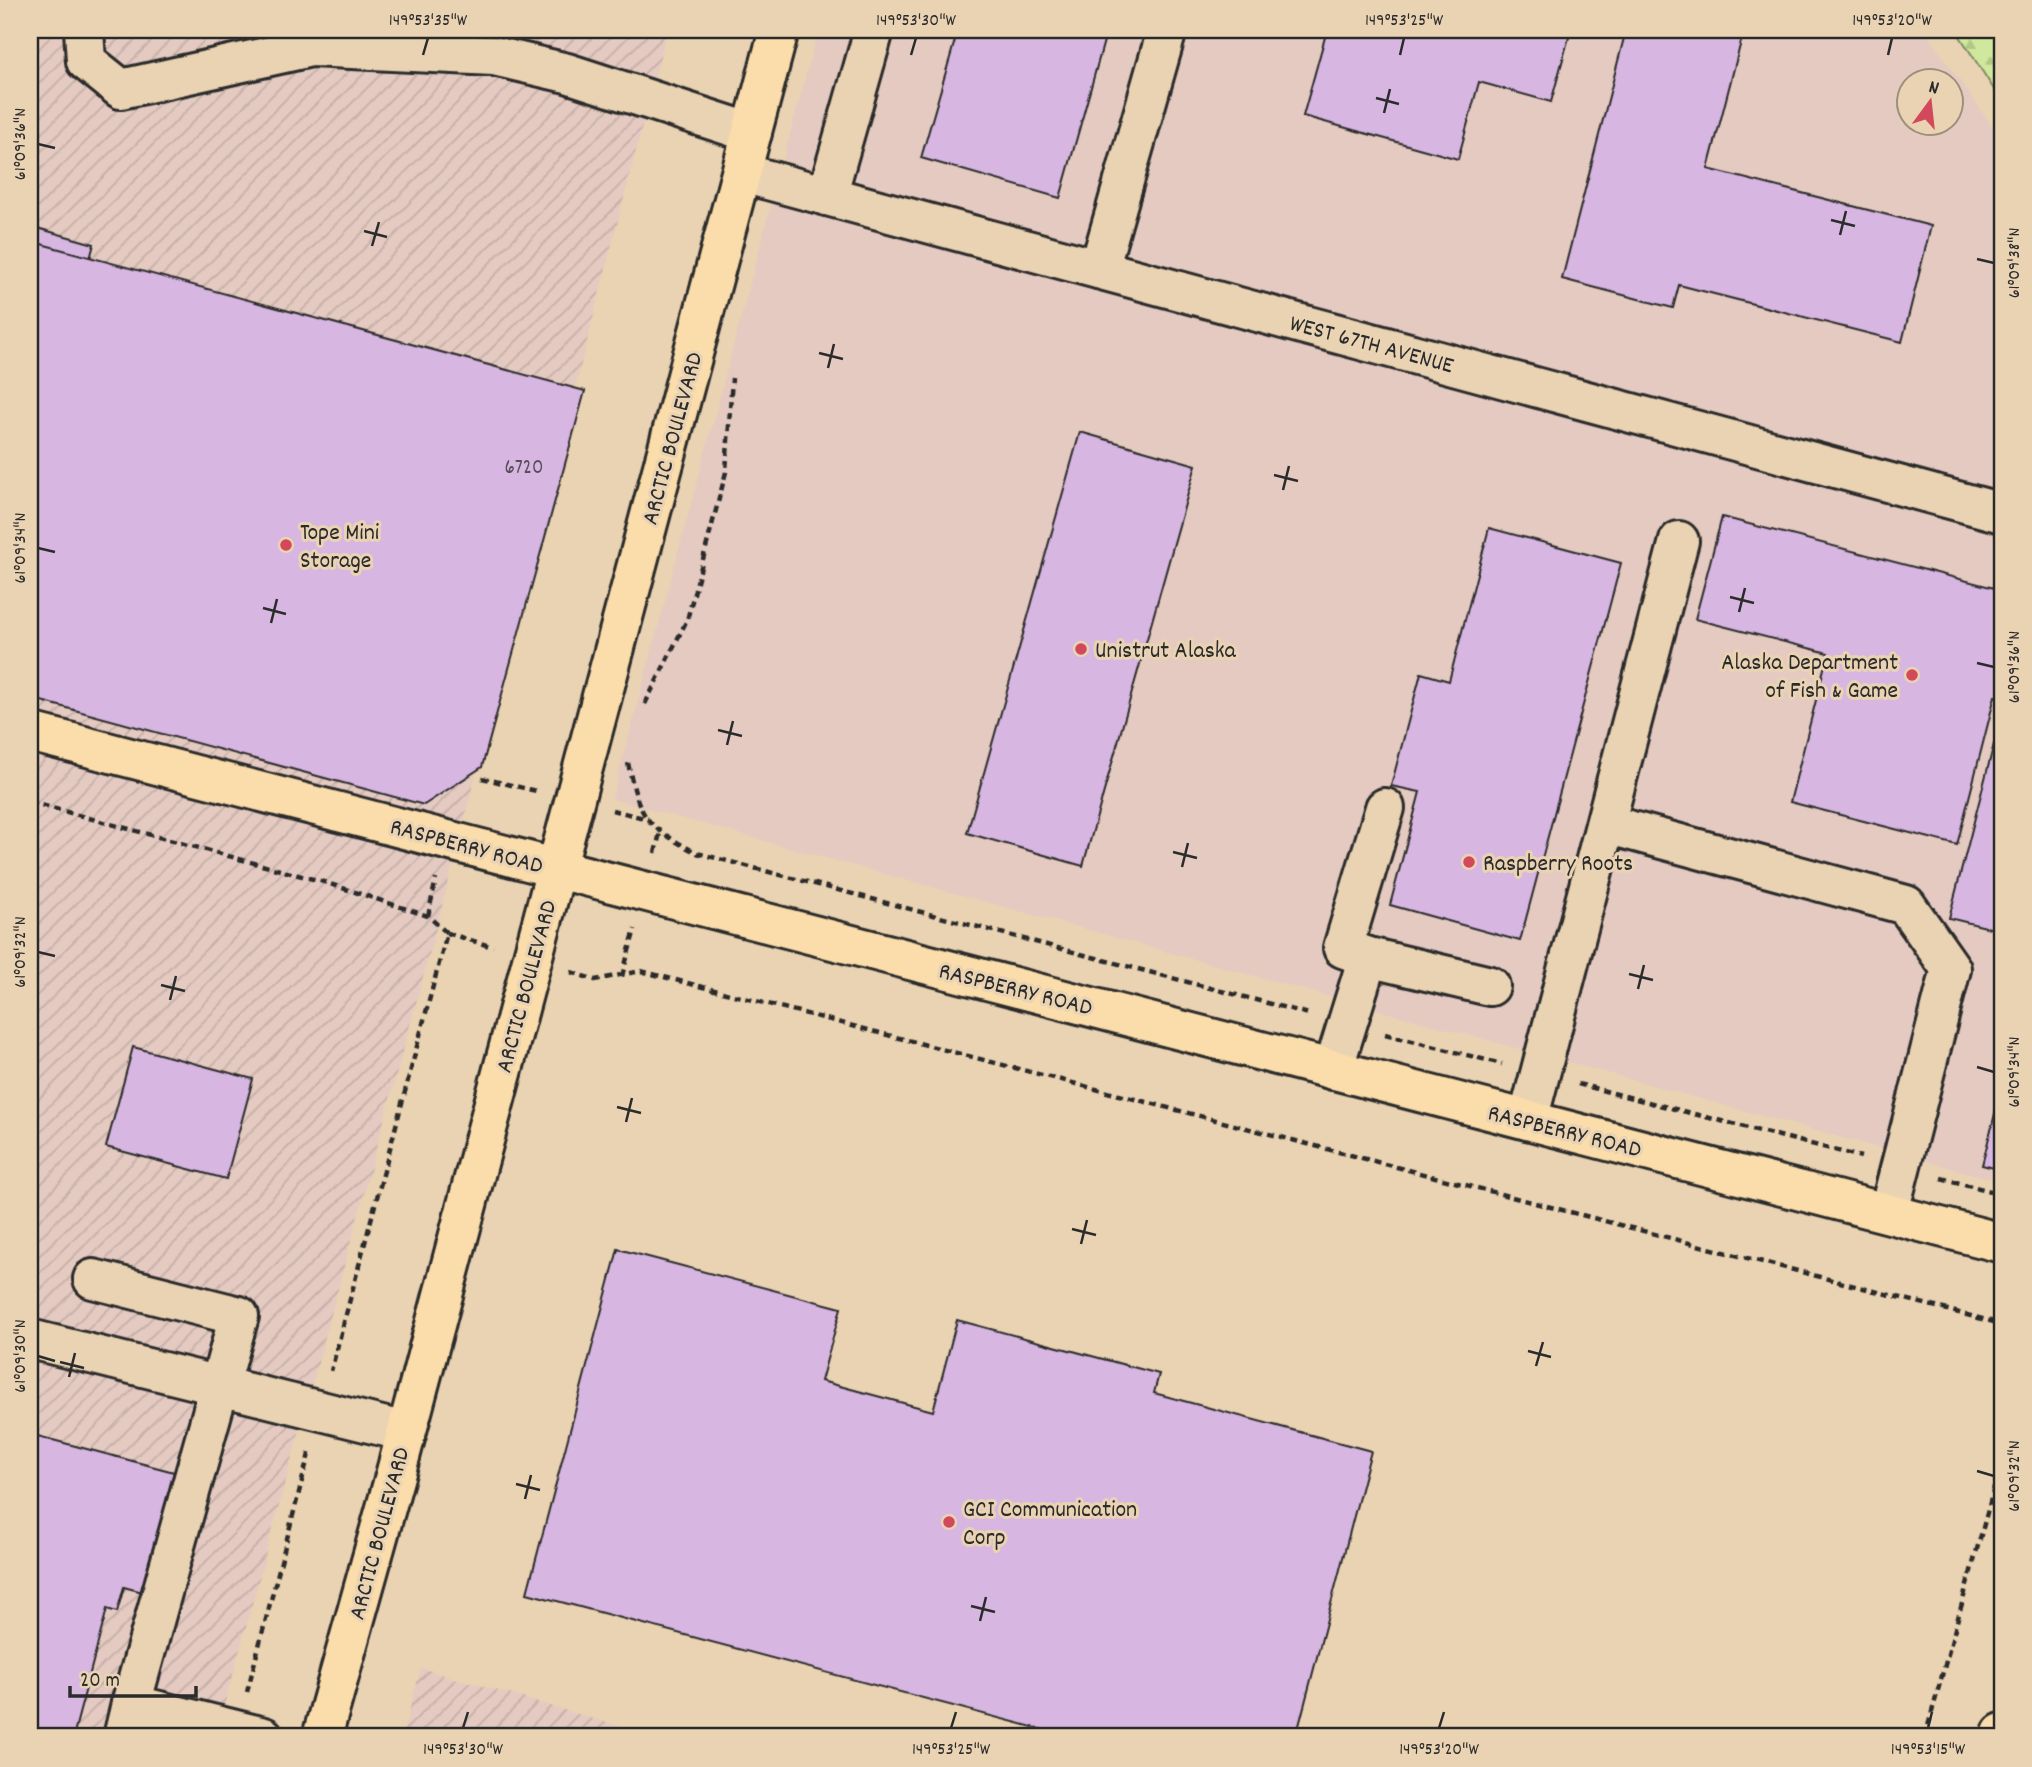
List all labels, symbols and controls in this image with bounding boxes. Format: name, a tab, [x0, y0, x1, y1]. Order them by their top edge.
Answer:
text: 149°53'35"W	[389, 9, 468, 34]
text: 149°53'30"W	[876, 9, 957, 34]
text: 149°53'25"W	[1365, 9, 1444, 34]
text: 149°53'20"W	[1852, 9, 1933, 34]
north arrow	[1896, 66, 1966, 136]
text: N	[1925, 75, 1942, 103]
text: 61°09'36"N	[9, 108, 34, 180]
text: 61°09'38"N	[2003, 228, 2028, 298]
street label: WEST 67TH AVENUE	[1285, 308, 1457, 384]
street label: ARCTIC BOULEVARD	[635, 349, 713, 529]
house number: 6720	[505, 454, 543, 484]
text: 61°09'34"N	[9, 513, 34, 583]
place label: Tope Mini Storage	[300, 517, 379, 579]
marker: Tope Mini Storage	[278, 537, 294, 553]
text: 61°09'36"N	[2003, 631, 2028, 703]
place label: Unistrut Alaska	[1095, 635, 1237, 669]
marker: Unistrut Alaska	[1073, 641, 1089, 657]
place label: Alaska Department of Fish & Game	[1721, 647, 1898, 709]
marker: Alaska Department of Fish & Game	[1904, 667, 1920, 683]
street label: RASPBERRY ROAD	[386, 811, 547, 885]
place label: Raspberry Roots	[1483, 848, 1633, 882]
marker: Raspberry Roots	[1461, 854, 1477, 870]
street label: ARCTIC BOULEVARD	[489, 897, 567, 1077]
text: 61°09'32"N	[9, 916, 34, 988]
street label: RASPBERRY ROAD	[935, 955, 1096, 1026]
text: 61°09'34"N	[2003, 1037, 2028, 1107]
street label: RASPBERRY ROAD	[1484, 1097, 1645, 1168]
text: 61°09'30"N	[9, 1319, 34, 1393]
text: 61°09'32"N	[2003, 1440, 2028, 1512]
street label: ARCTIC BOULEVARD	[342, 1444, 420, 1624]
place label: GCI Communication Corp	[963, 1494, 1137, 1556]
marker: GCI Communication Corp	[941, 1514, 957, 1530]
scale bar	[70, 1655, 196, 1699]
text: 20 m	[80, 1667, 120, 1697]
text: 149°53'30"W	[423, 1738, 504, 1763]
text: 149°53'25"W	[912, 1738, 991, 1763]
text: 149°53'20"W	[1399, 1738, 1480, 1763]
text: 149°53'15"W	[1891, 1738, 1966, 1763]

